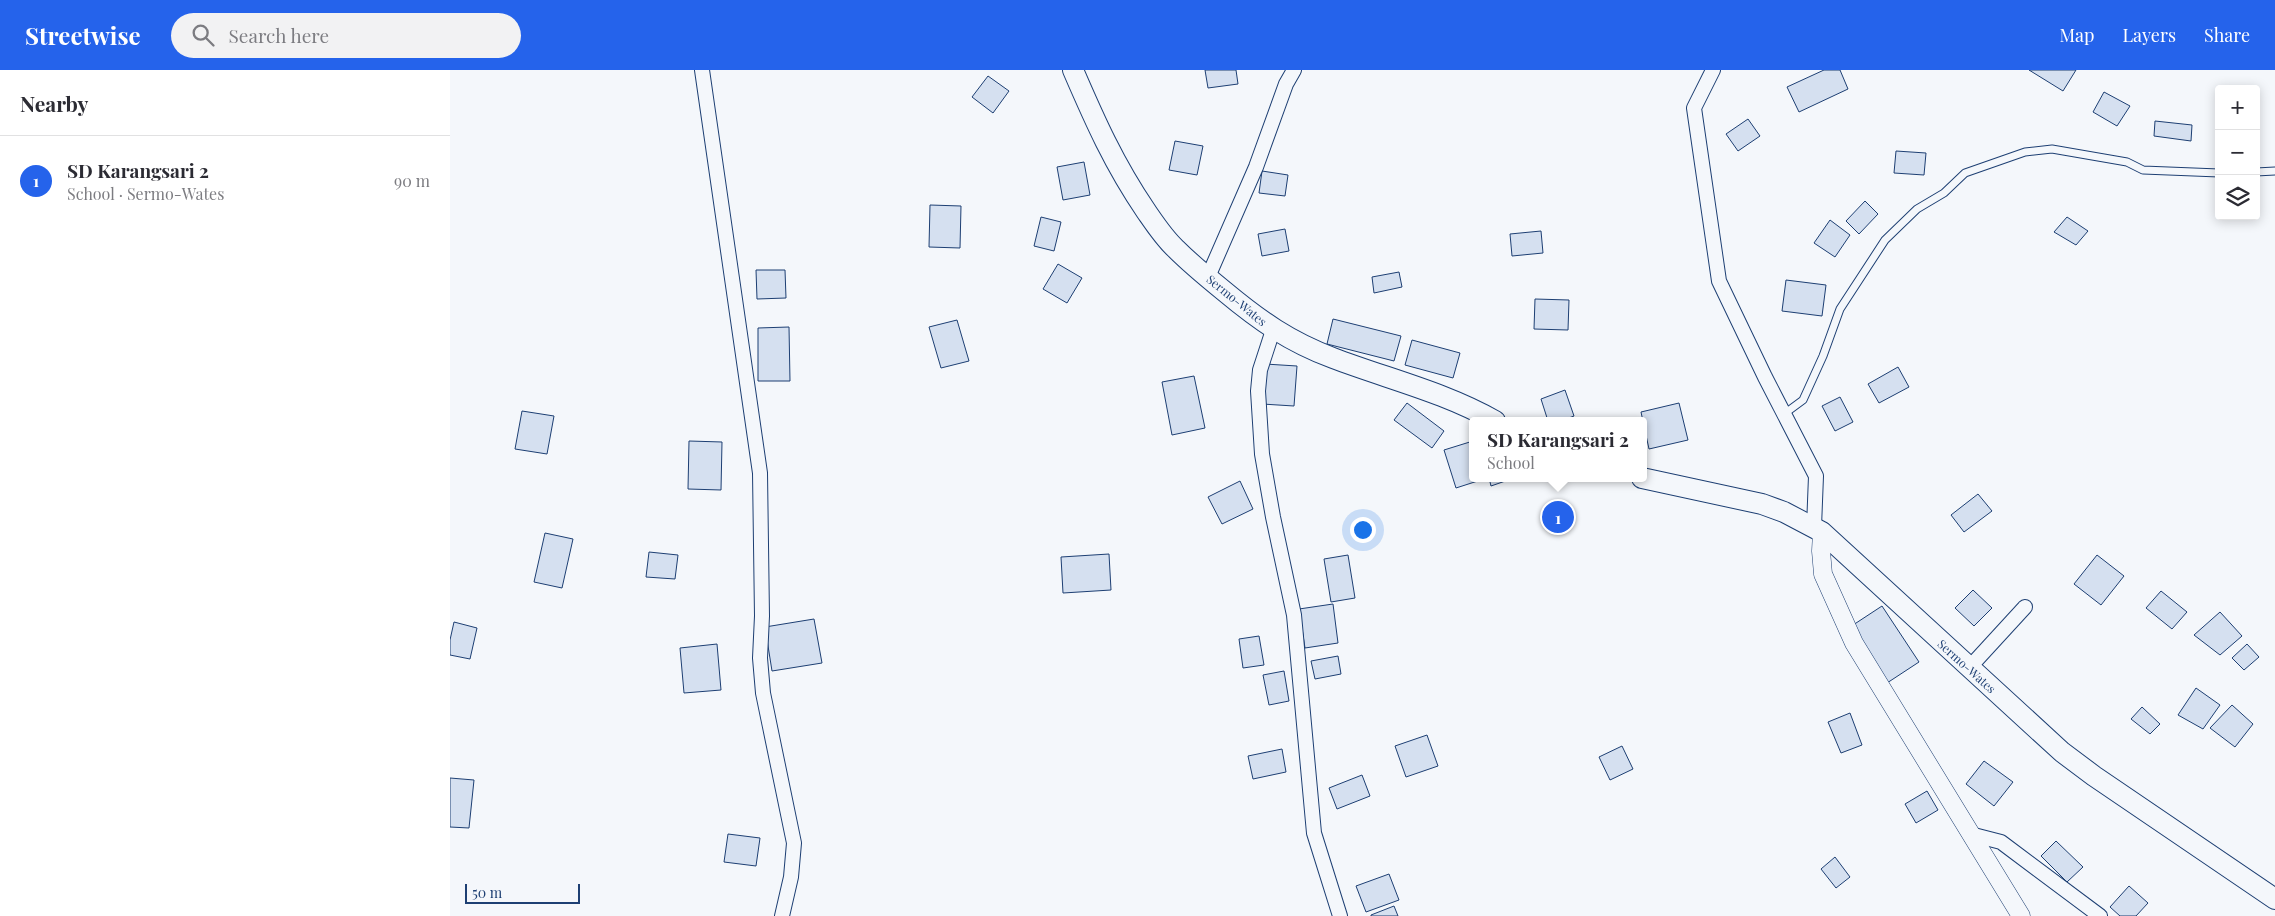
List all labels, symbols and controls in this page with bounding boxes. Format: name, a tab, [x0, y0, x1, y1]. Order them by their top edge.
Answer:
search box	[171, 13, 521, 58]
text: Streetwise	[25, 19, 141, 51]
icon: search	[189, 21, 217, 49]
text: Search here	[229, 22, 329, 48]
text: Map	[2059, 23, 2094, 47]
text: Layers	[2122, 23, 2176, 47]
text: Share	[2204, 23, 2250, 47]
map controls	[2215, 85, 2260, 220]
button: +	[2215, 85, 2260, 130]
text: Nearby	[20, 89, 89, 117]
button: −	[2215, 130, 2260, 175]
text: SD Karangsari 2	[67, 157, 209, 183]
text: 1	[33, 170, 39, 191]
text: 90 m	[394, 170, 430, 191]
button: layers	[2215, 175, 2260, 220]
text: School · Sermo-Wates	[67, 183, 224, 204]
street label: Sermo-Wates	[1204, 271, 1270, 329]
popup	[1469, 417, 1647, 482]
text: SD Karangsari 2	[1487, 426, 1629, 452]
text: School	[1487, 452, 1535, 473]
pin: 1	[1542, 498, 1574, 536]
your location	[1350, 517, 1376, 543]
street label: Sermo-Wates	[1935, 636, 1999, 696]
scale bar	[465, 881, 580, 904]
text: 50 m	[472, 883, 502, 902]

